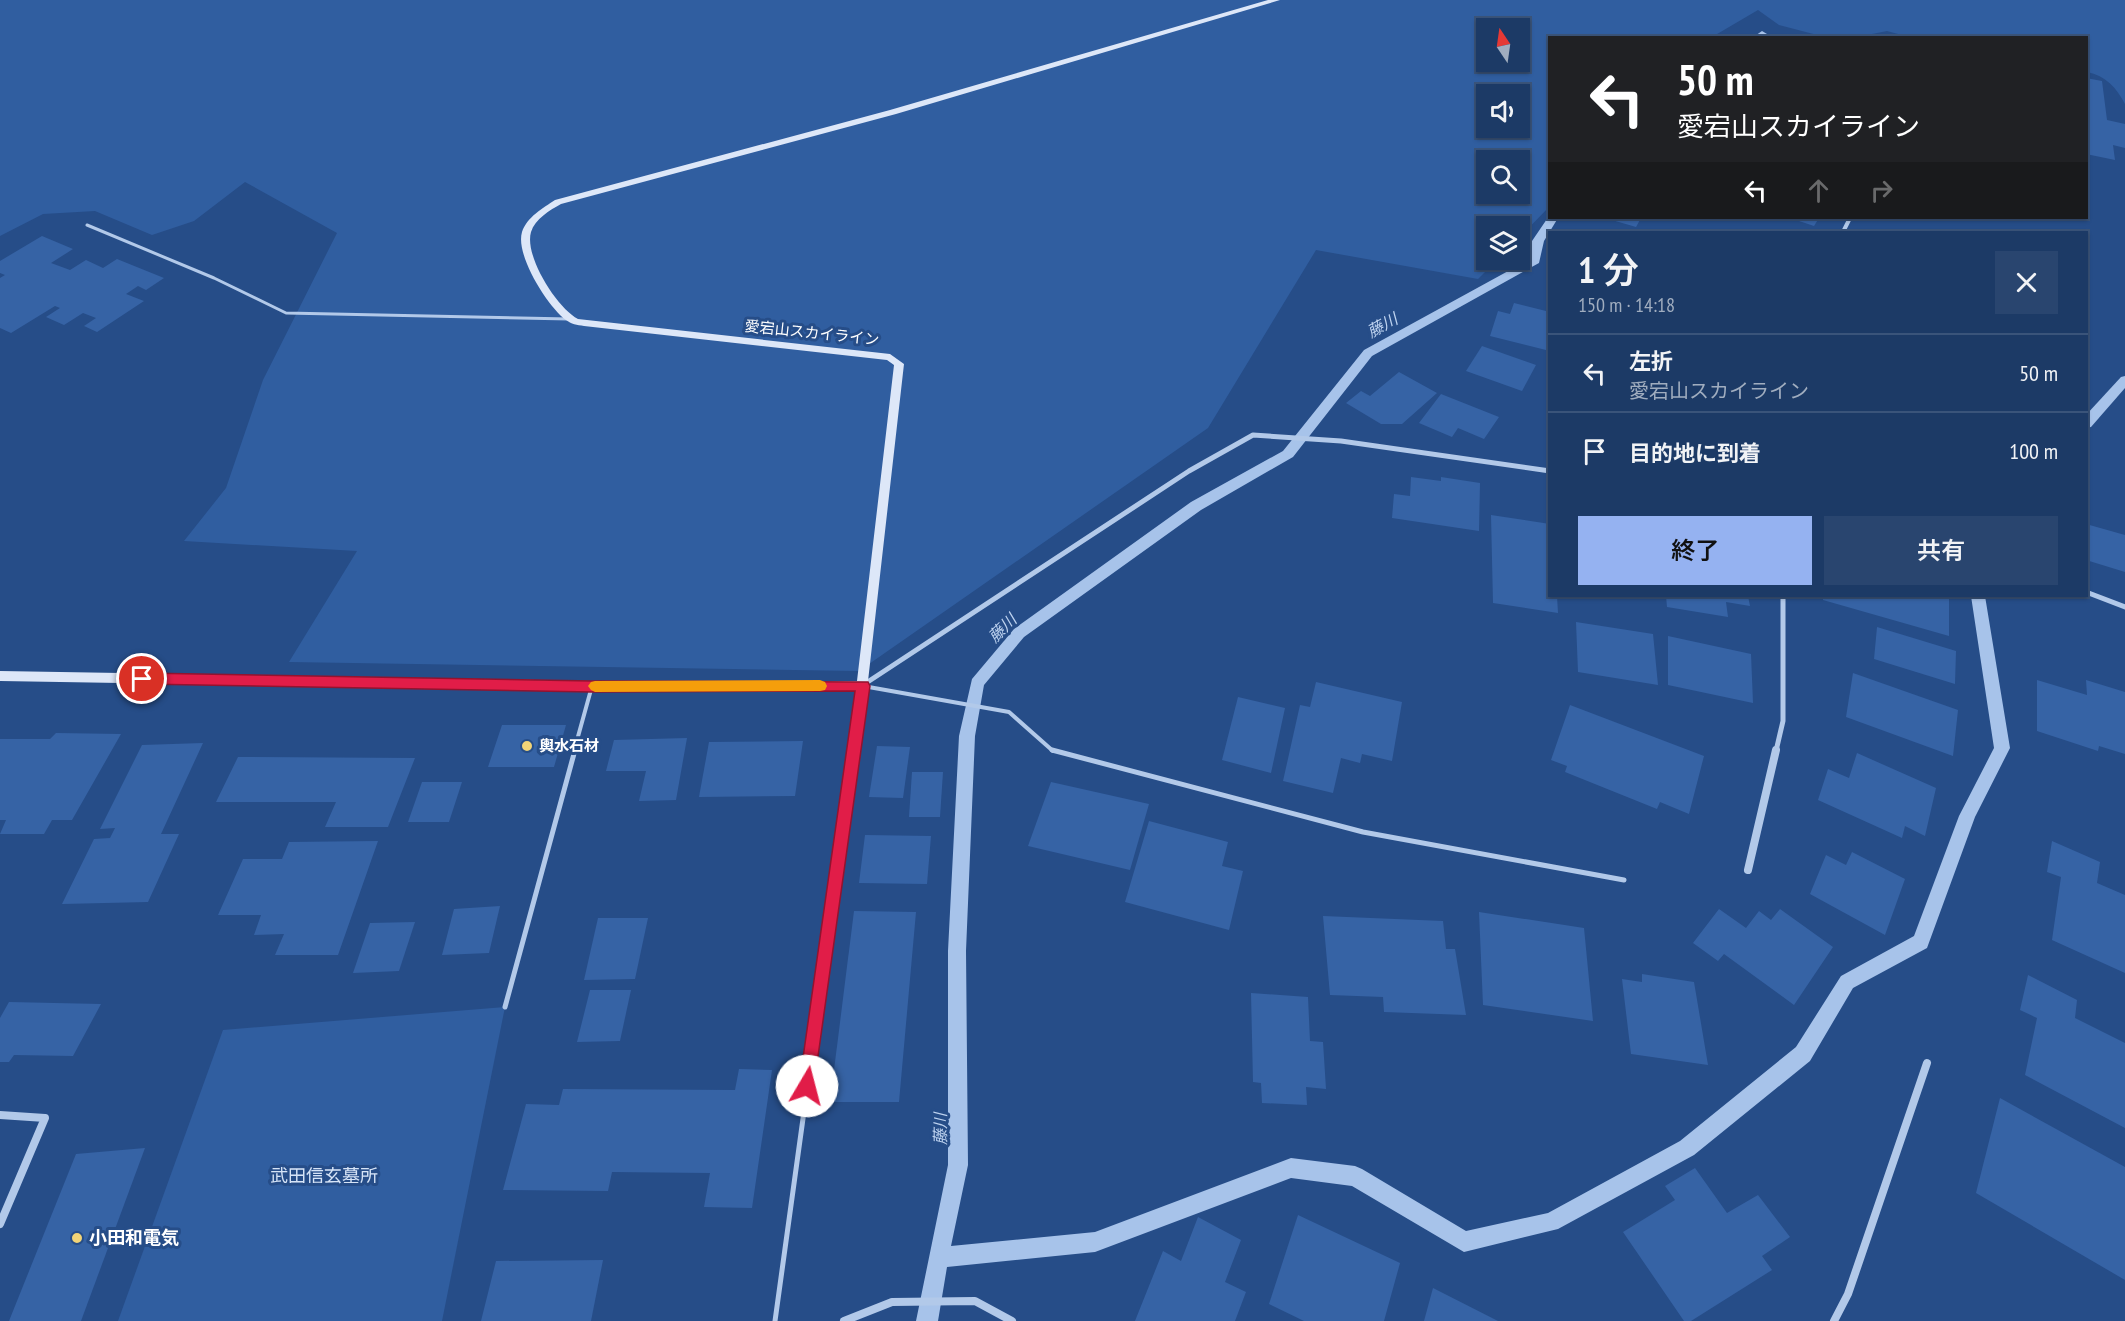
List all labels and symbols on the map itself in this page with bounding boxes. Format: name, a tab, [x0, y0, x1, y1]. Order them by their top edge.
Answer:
north arrow	[1476, 18, 1530, 72]
water label: 藤川	[1363, 308, 1403, 342]
street label: 愛宕山スカイライン	[744, 316, 880, 349]
water label: 藤川	[984, 608, 1022, 646]
pin	[116, 653, 167, 704]
place label: 輿水石材	[539, 736, 599, 755]
marker: 輿水石材	[520, 739, 534, 753]
position arrow	[775, 1054, 839, 1118]
water label: 藤川	[930, 1111, 950, 1145]
park label: 武田信玄墓所	[270, 1164, 378, 1187]
place label: 小田和電気	[89, 1226, 179, 1249]
marker: 小田和電気	[70, 1231, 84, 1245]

